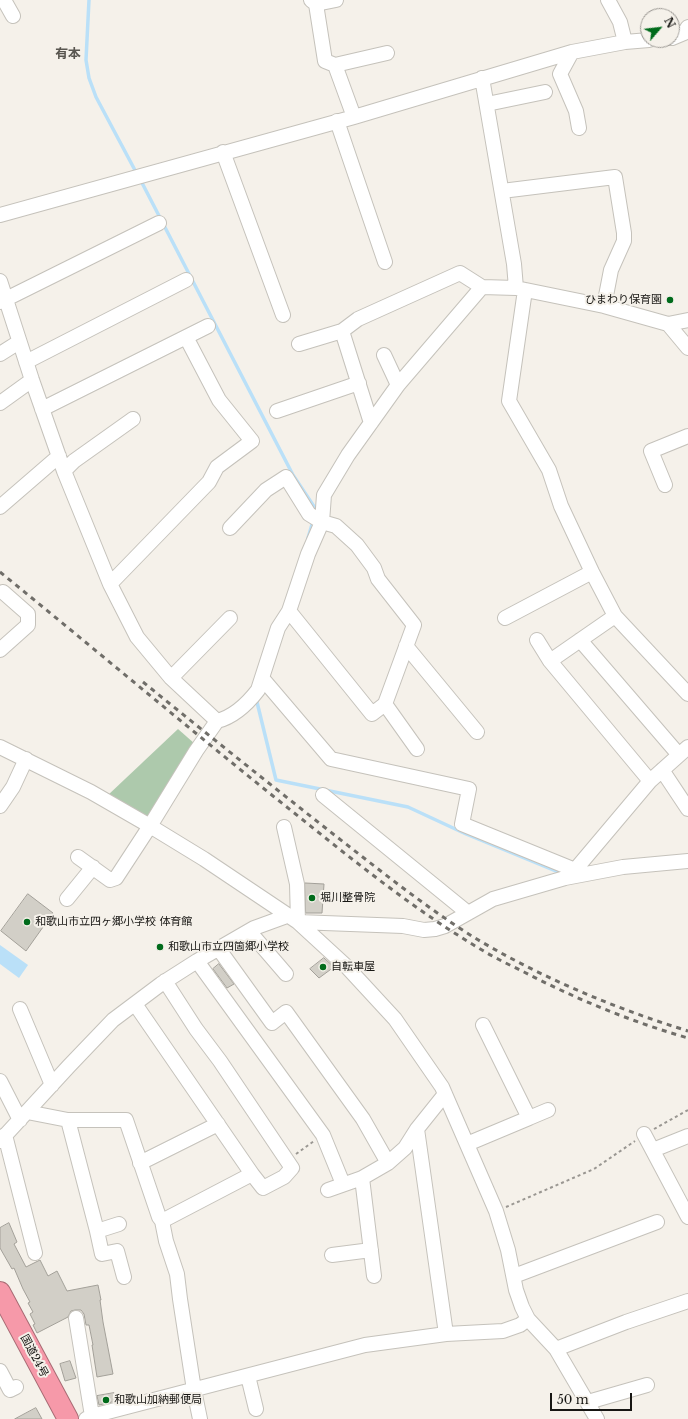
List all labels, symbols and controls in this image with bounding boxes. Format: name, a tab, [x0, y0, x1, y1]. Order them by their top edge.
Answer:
north arrow	[640, 8, 680, 48]
text: N	[661, 15, 678, 31]
district label: 有本	[55, 46, 81, 62]
place label: ひまわり保育園	[585, 293, 662, 307]
marker: ひまわり保育園	[665, 295, 675, 305]
place label: 堀川整骨院	[320, 891, 375, 905]
marker: 堀川整骨院	[307, 893, 317, 903]
place label: 和歌山市立四ヶ郷小学校 体育館	[35, 915, 192, 929]
marker: 和歌山市立四ヶ郷小学校 体育館	[22, 917, 32, 927]
place label: 和歌山市立四箇郷小学校	[168, 940, 289, 954]
marker: 和歌山市立四箇郷小学校	[155, 942, 165, 952]
place label: 自転車屋	[331, 960, 375, 974]
marker: 自転車屋	[318, 962, 328, 972]
street label: 国道24号	[17, 1333, 51, 1379]
scale bar	[552, 1385, 634, 1411]
text: 50 m	[557, 1392, 589, 1407]
place label: 和歌山加納郵便局	[114, 1393, 202, 1407]
marker: 和歌山加納郵便局	[101, 1395, 111, 1405]

